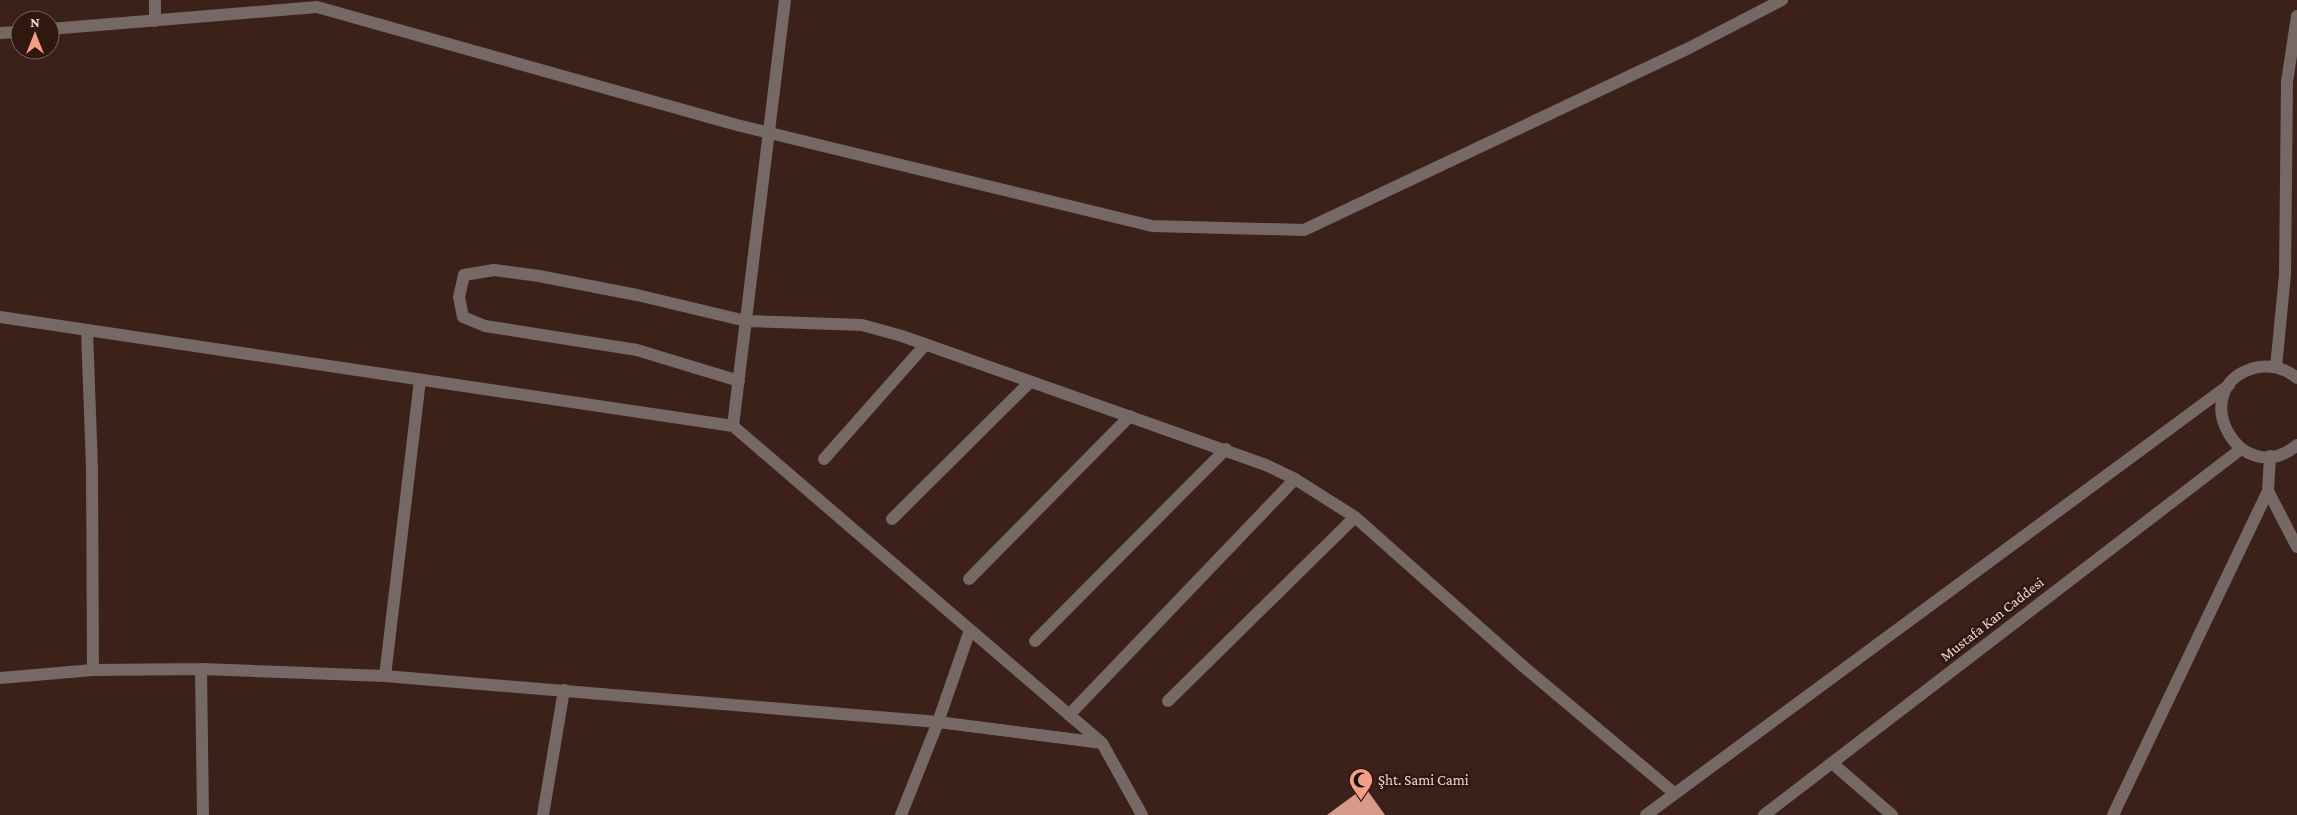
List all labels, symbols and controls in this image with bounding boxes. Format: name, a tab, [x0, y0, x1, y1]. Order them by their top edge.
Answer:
north arrow	[10, 10, 60, 60]
text: N	[30, 14, 40, 30]
street label: Mustafa Kan Caddesi	[1937, 574, 2047, 664]
mosque icon: Şht. Sami Cami	[1348, 767, 1374, 801]
place label: Şht. Sami Cami	[1378, 772, 1469, 789]

